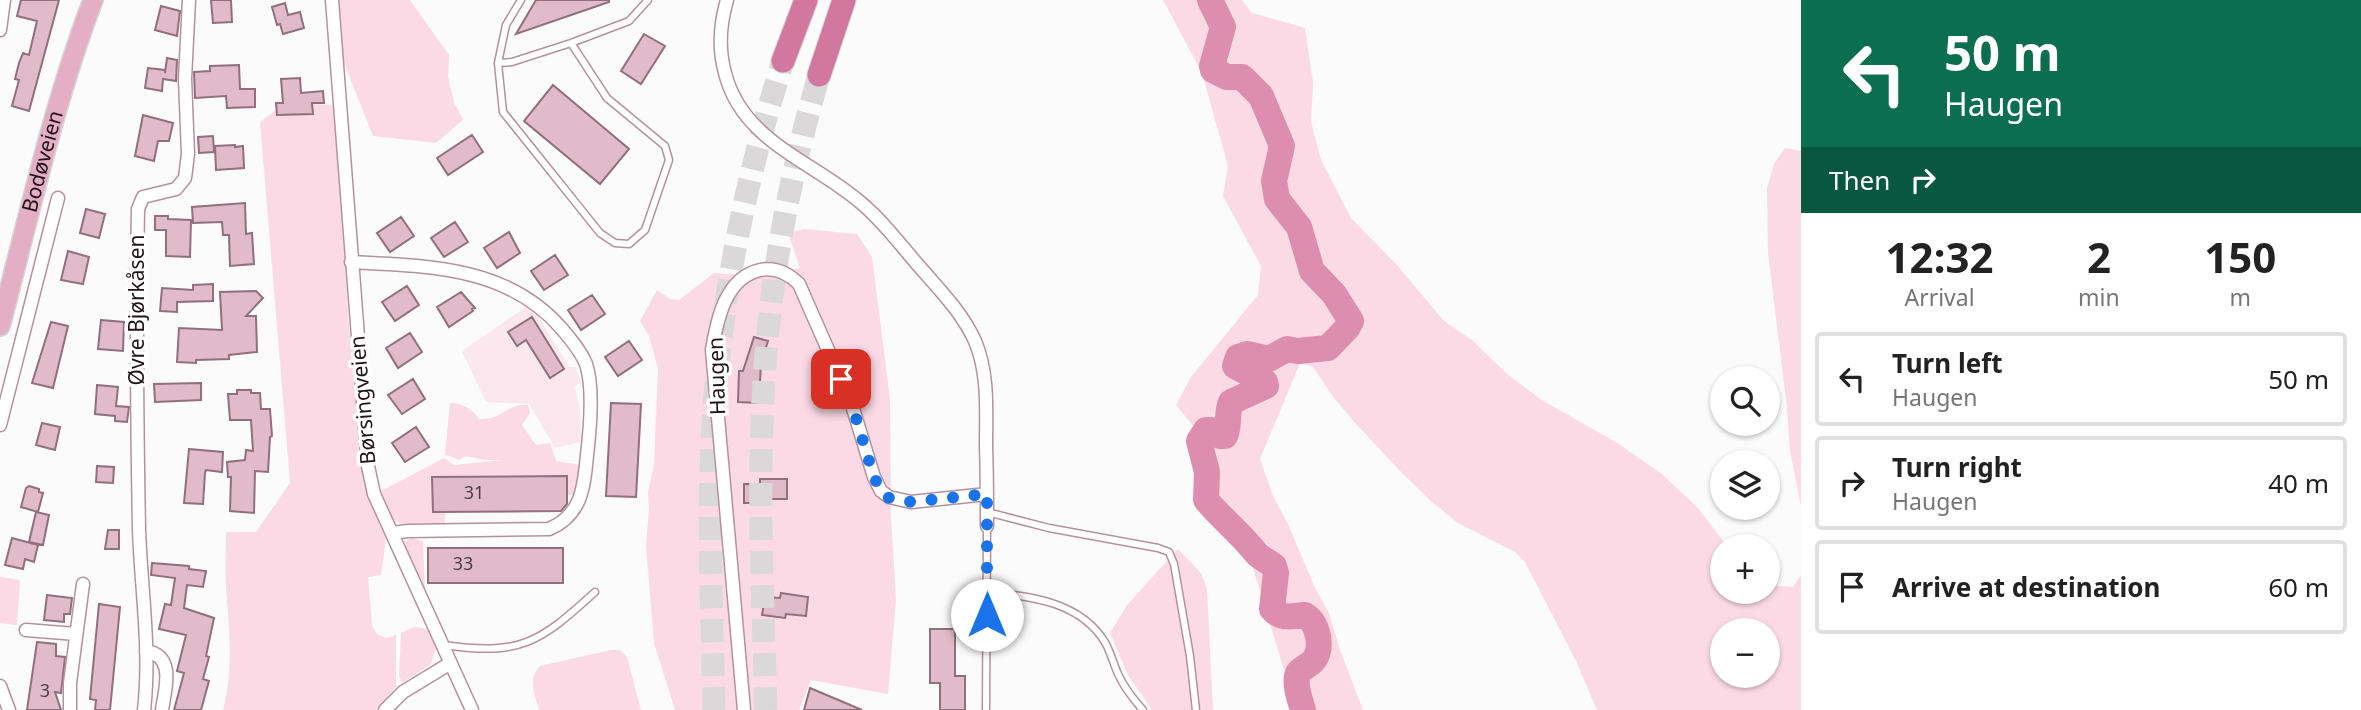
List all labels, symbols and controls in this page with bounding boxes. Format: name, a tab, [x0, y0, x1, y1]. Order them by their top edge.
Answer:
text: 50 m	[1944, 19, 2061, 85]
icon: left	[1829, 28, 1920, 119]
text: Haugen	[1944, 82, 2063, 125]
street label: Bodøveien	[15, 107, 69, 215]
icon: right	[1904, 161, 1942, 199]
text: Then	[1829, 162, 1890, 198]
text: 12:32	[1886, 228, 1993, 285]
text: 2	[2087, 228, 2111, 285]
text: 150	[2204, 228, 2276, 285]
street label: Øvre Bjørkåsen	[122, 235, 150, 385]
text: Arrival	[1904, 281, 1975, 313]
text: min	[2078, 281, 2120, 313]
text: m	[2230, 281, 2251, 313]
street label: Børsingveien	[342, 335, 382, 466]
street label: Haugen	[701, 337, 731, 416]
text: Turn left	[1892, 345, 2003, 381]
pin	[811, 349, 871, 409]
icon: arrive	[822, 360, 860, 398]
icon: left	[1833, 360, 1871, 398]
text: 50 m	[2268, 361, 2329, 397]
map controls	[1710, 366, 1780, 688]
button: search	[1710, 366, 1780, 436]
text: Haugen	[1892, 381, 1978, 413]
text: Turn right	[1892, 449, 2022, 485]
button: layers	[1710, 450, 1780, 520]
icon: right	[1833, 464, 1871, 502]
text: 40 m	[2268, 465, 2329, 501]
house number: 31	[464, 480, 484, 504]
text: Haugen	[1892, 485, 1978, 517]
button: +	[1710, 534, 1780, 604]
house number: 33	[453, 551, 473, 575]
icon: arrive	[1833, 568, 1871, 606]
text: Arrive at destination	[1892, 569, 2161, 605]
text: 60 m	[2268, 569, 2329, 605]
position arrow	[950, 578, 1024, 652]
button: −	[1710, 618, 1780, 688]
house number: 3	[40, 678, 50, 702]

